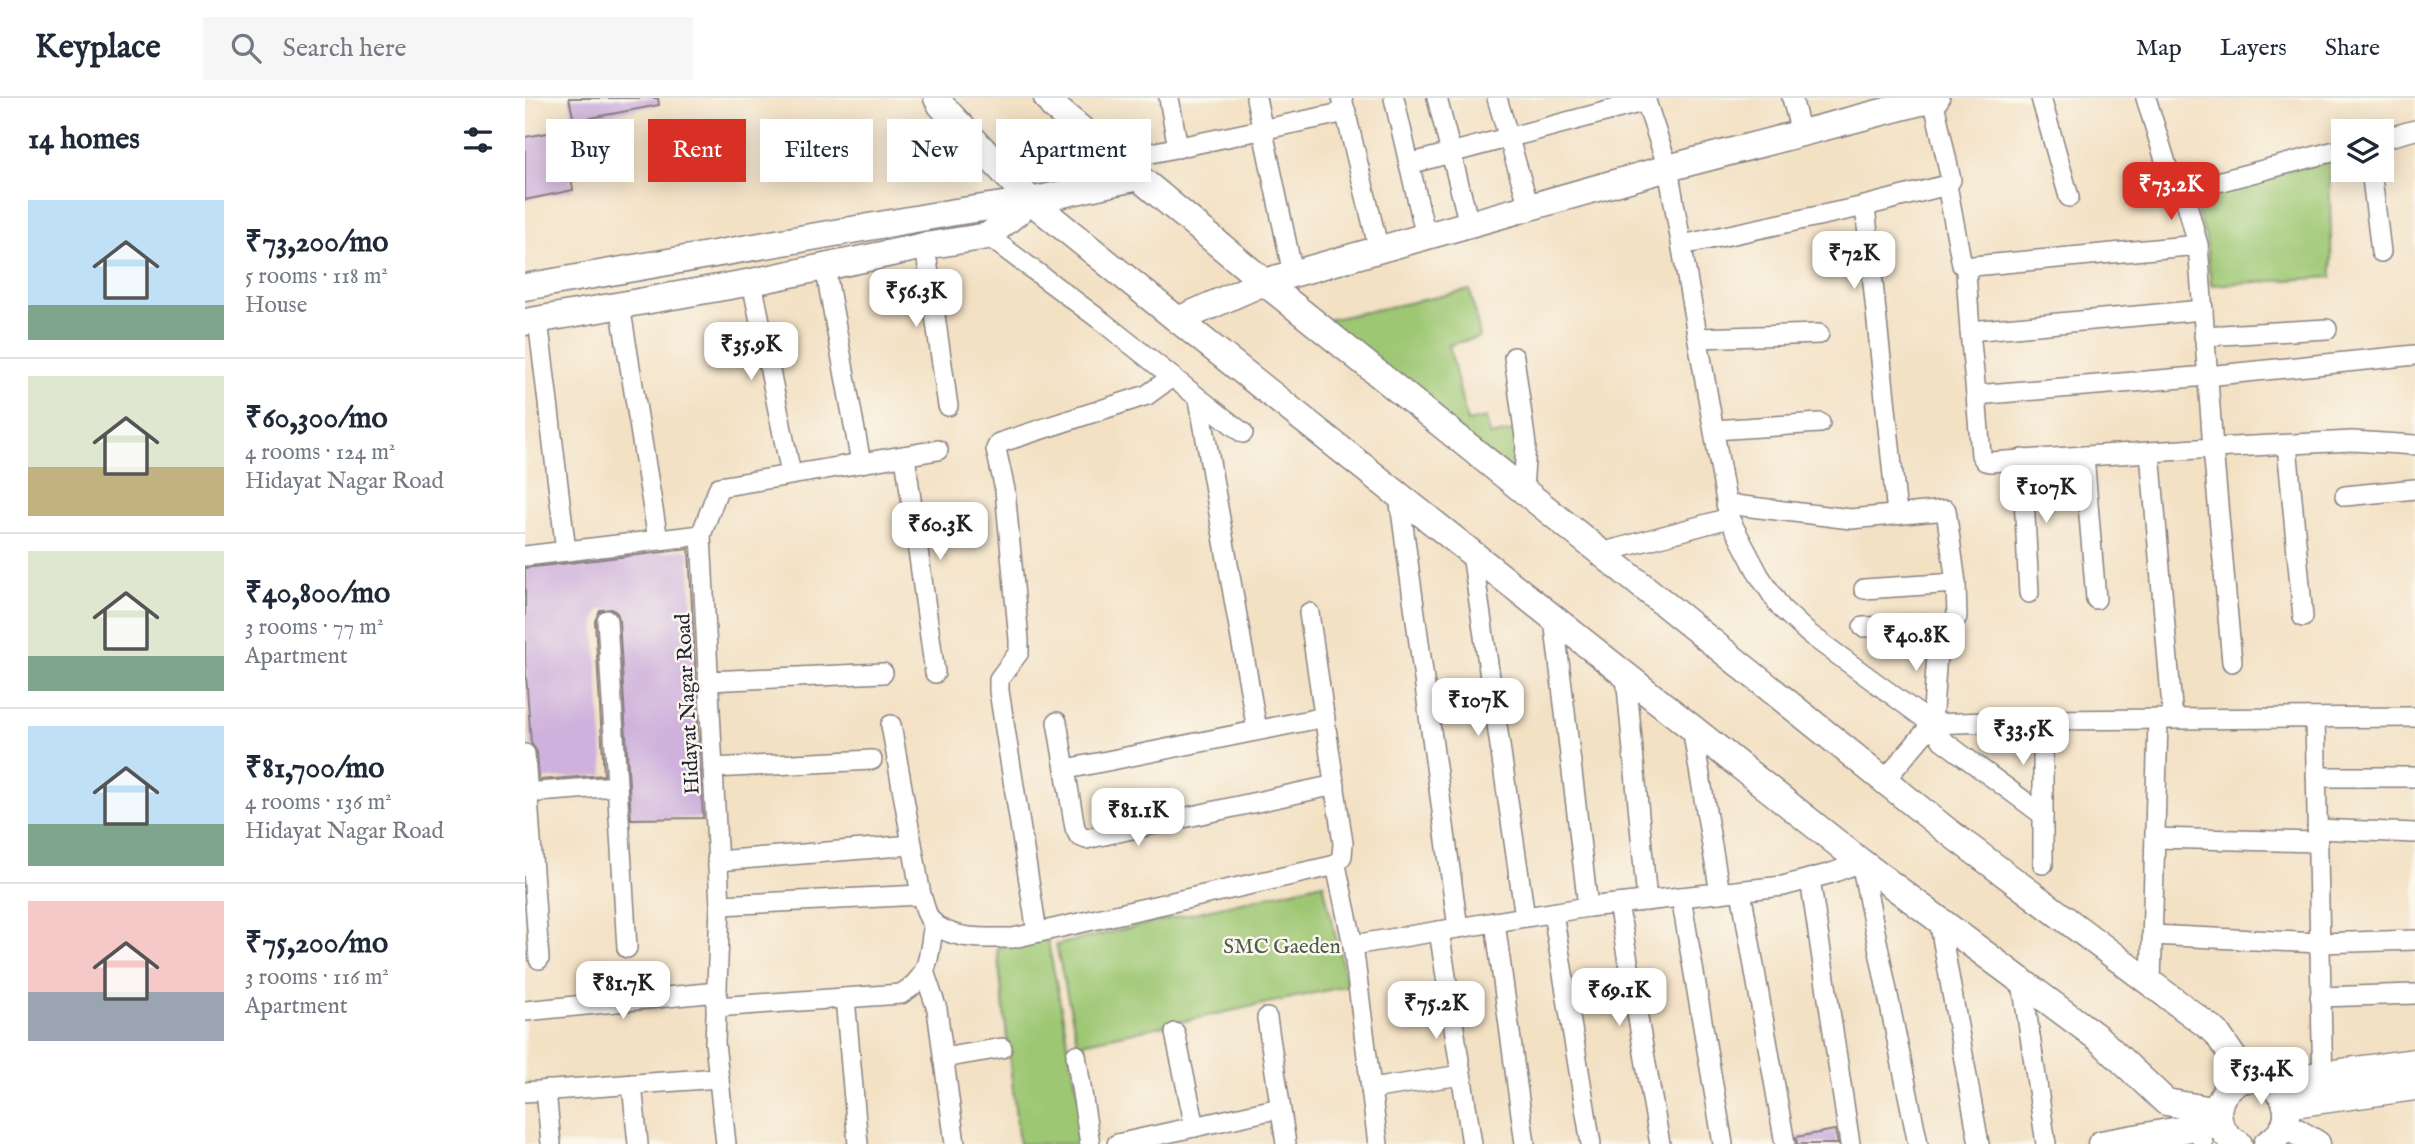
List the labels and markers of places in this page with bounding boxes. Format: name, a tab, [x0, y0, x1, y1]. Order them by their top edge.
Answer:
pin: ₹73.2K	[2114, 162, 2228, 222]
pin: ₹72K	[1813, 232, 1895, 291]
pin: ₹56.3K	[859, 270, 973, 329]
pin: ₹35.9K	[694, 322, 808, 382]
pin: ₹107K	[1997, 466, 2095, 525]
pin: ₹60.3K	[883, 503, 997, 562]
pin: ₹40.8K	[1859, 614, 1973, 673]
pin: ₹107K	[1429, 678, 1527, 738]
pin: ₹33.5K	[1966, 708, 2080, 767]
pin: ₹81.1K	[1081, 788, 1195, 848]
pin: ₹81.7K	[566, 962, 680, 1021]
pin: ₹69.1K	[1562, 968, 1676, 1028]
pin: ₹75.2K	[1379, 982, 1493, 1041]
pin: ₹53.4K	[2204, 1048, 2318, 1107]

